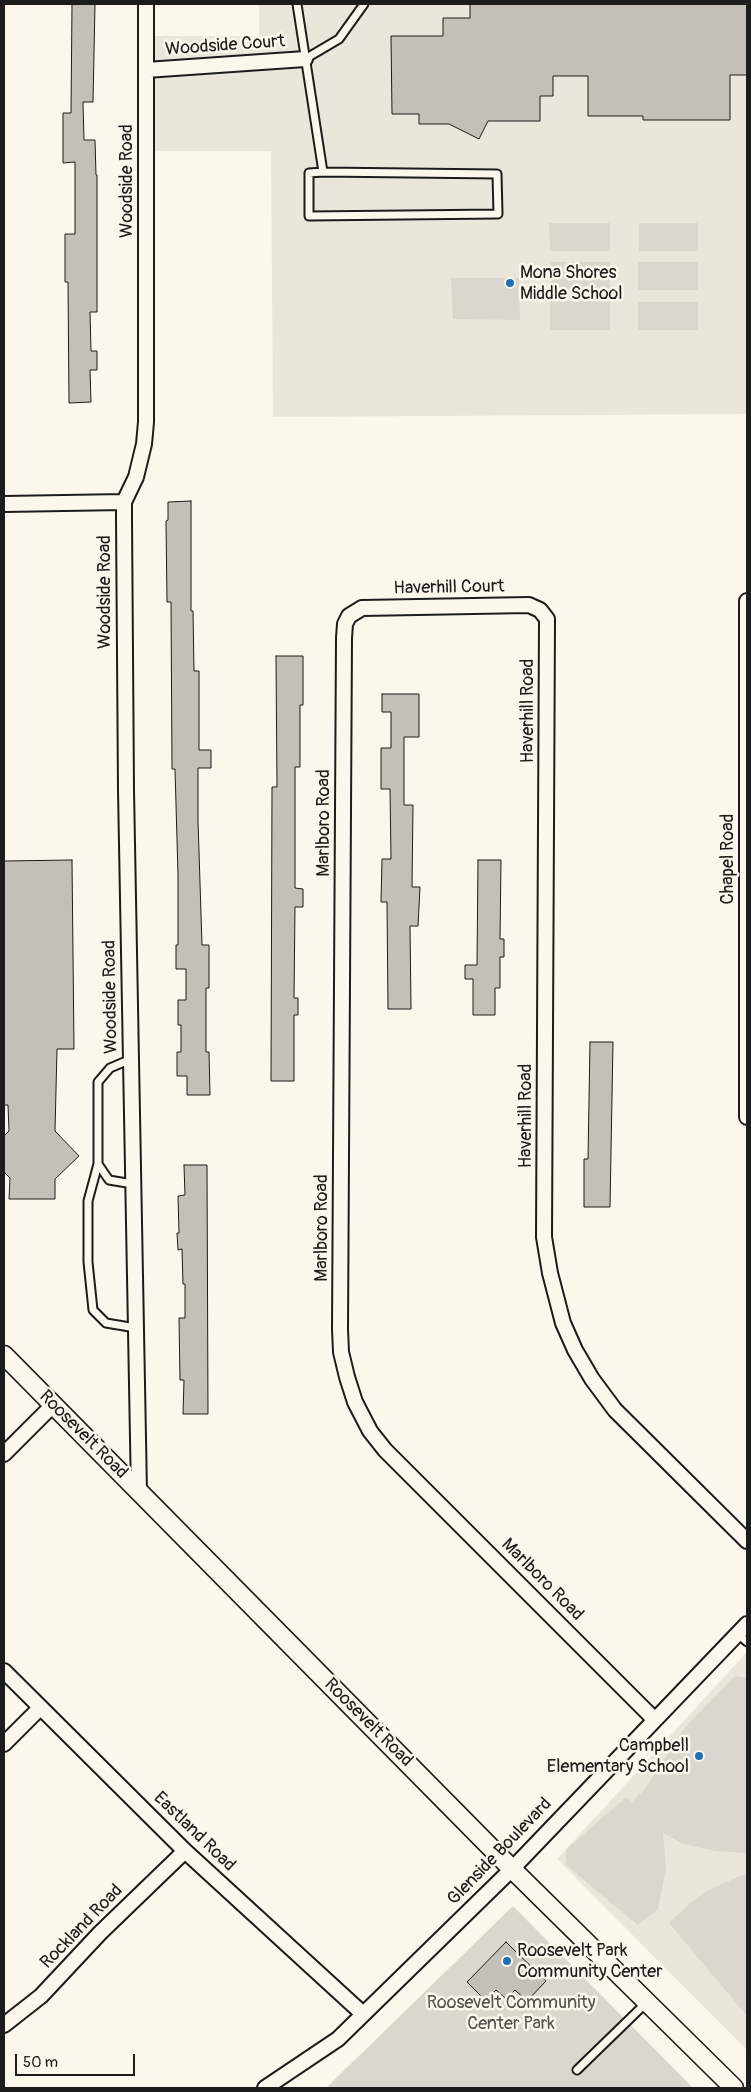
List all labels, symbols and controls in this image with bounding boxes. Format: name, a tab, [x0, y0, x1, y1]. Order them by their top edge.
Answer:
street label: Woodside Court	[164, 31, 286, 61]
street label: Woodside Road	[116, 124, 138, 238]
place label: Mona Shores Middle School	[520, 262, 623, 304]
marker: Mona Shores Middle School	[504, 277, 516, 289]
street label: Woodside Road	[94, 535, 116, 649]
street label: Haverhill Court	[393, 576, 505, 600]
street label: Haverhill Road	[517, 659, 539, 763]
street label: Marlboro Road	[313, 769, 335, 877]
street label: Chapel Road	[717, 814, 739, 904]
street label: Woodside Road	[99, 940, 123, 1054]
street label: Haverhill Road	[515, 1064, 537, 1168]
street label: Marlboro Road	[311, 1174, 333, 1282]
street label: Roosevelt Road	[34, 1386, 132, 1484]
street label: Marlboro Road	[496, 1534, 588, 1626]
street label: Roosevelt Road	[319, 1674, 417, 1772]
place label: Campbell Elementary School	[547, 1735, 689, 1778]
marker: Campbell Elementary School	[693, 1750, 705, 1762]
street label: Eastland Road	[149, 1788, 239, 1876]
street label: Glenside Boulevard	[443, 1794, 557, 1910]
street label: Rockland Road	[36, 1880, 128, 1974]
place label: Roosevelt Park Community Center	[517, 1940, 663, 1982]
marker: Roosevelt Park Community Center	[501, 1955, 513, 1967]
park label: Roosevelt Community Center Park	[427, 1992, 595, 2035]
scale bar	[18, 2044, 138, 2076]
text: 50 m	[23, 2053, 58, 2072]

